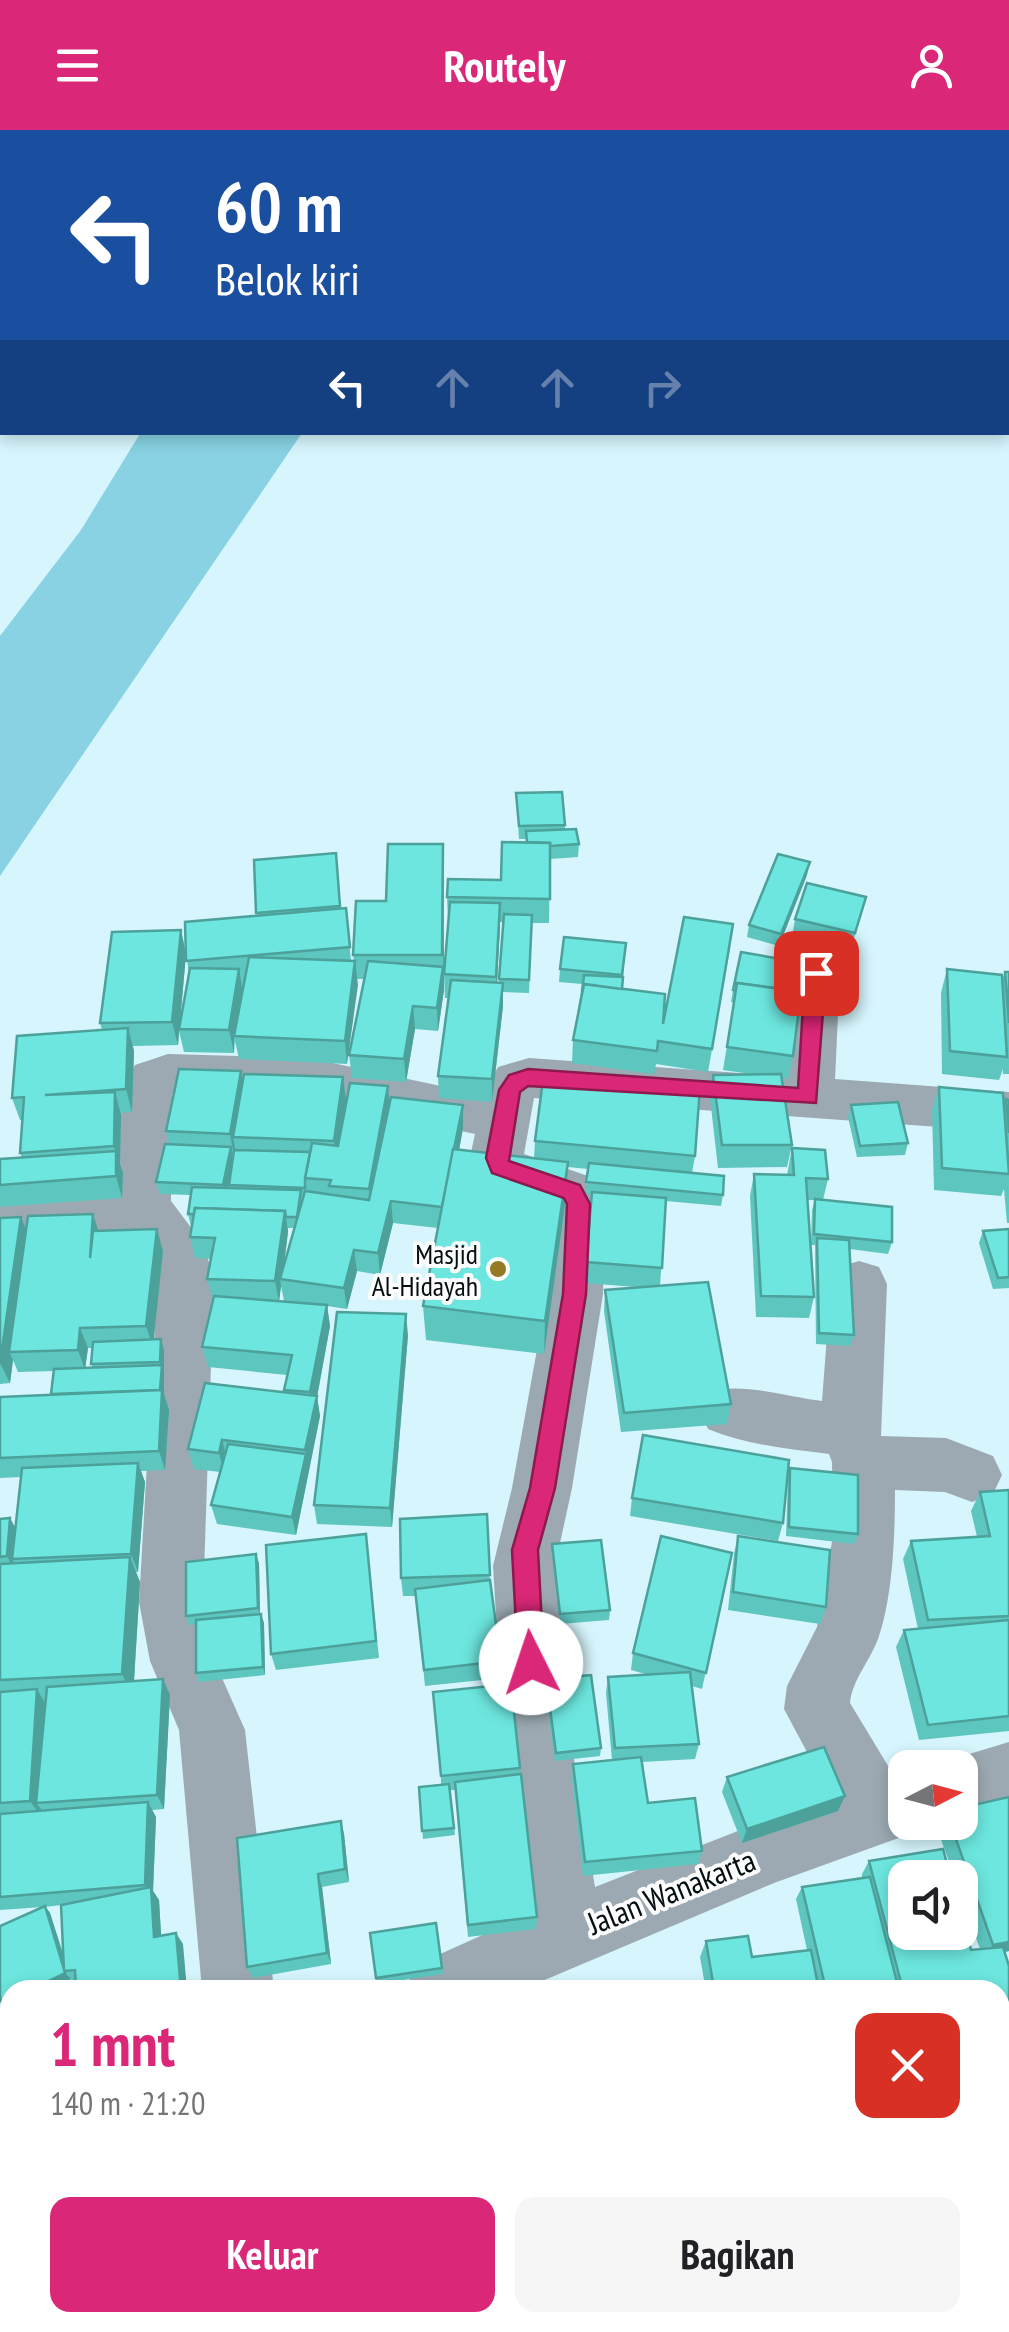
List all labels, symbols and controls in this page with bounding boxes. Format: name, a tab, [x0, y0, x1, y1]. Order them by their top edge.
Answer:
text: Routely	[443, 36, 566, 94]
icon: menu	[50, 38, 105, 93]
icon: person	[904, 38, 959, 93]
text: 60 m	[215, 161, 343, 251]
icon: left	[50, 170, 180, 300]
text: Belok kiri	[215, 249, 360, 307]
icon: left	[320, 360, 375, 415]
icon: ahead	[425, 360, 480, 415]
icon: ahead	[530, 360, 585, 415]
icon: right	[635, 360, 690, 415]
pin	[774, 931, 859, 1016]
icon: arrive	[789, 946, 844, 1001]
place label: Masjid Al-Hidayah	[372, 1235, 478, 1304]
marker: Masjid Al-Hidayah	[487, 1258, 509, 1280]
position arrow	[479, 1611, 583, 1715]
north arrow	[888, 1750, 978, 1840]
map controls	[888, 1750, 978, 1950]
street label: Jalan Wanakarta	[580, 1838, 761, 1944]
button: sound	[888, 1860, 978, 1950]
text: 1 mnt	[50, 2005, 175, 2083]
button: close	[855, 2013, 960, 2118]
text: 140 m · 21:20	[50, 2082, 205, 2124]
button: Keluar	[50, 2197, 495, 2312]
button: Bagikan	[515, 2197, 960, 2312]

